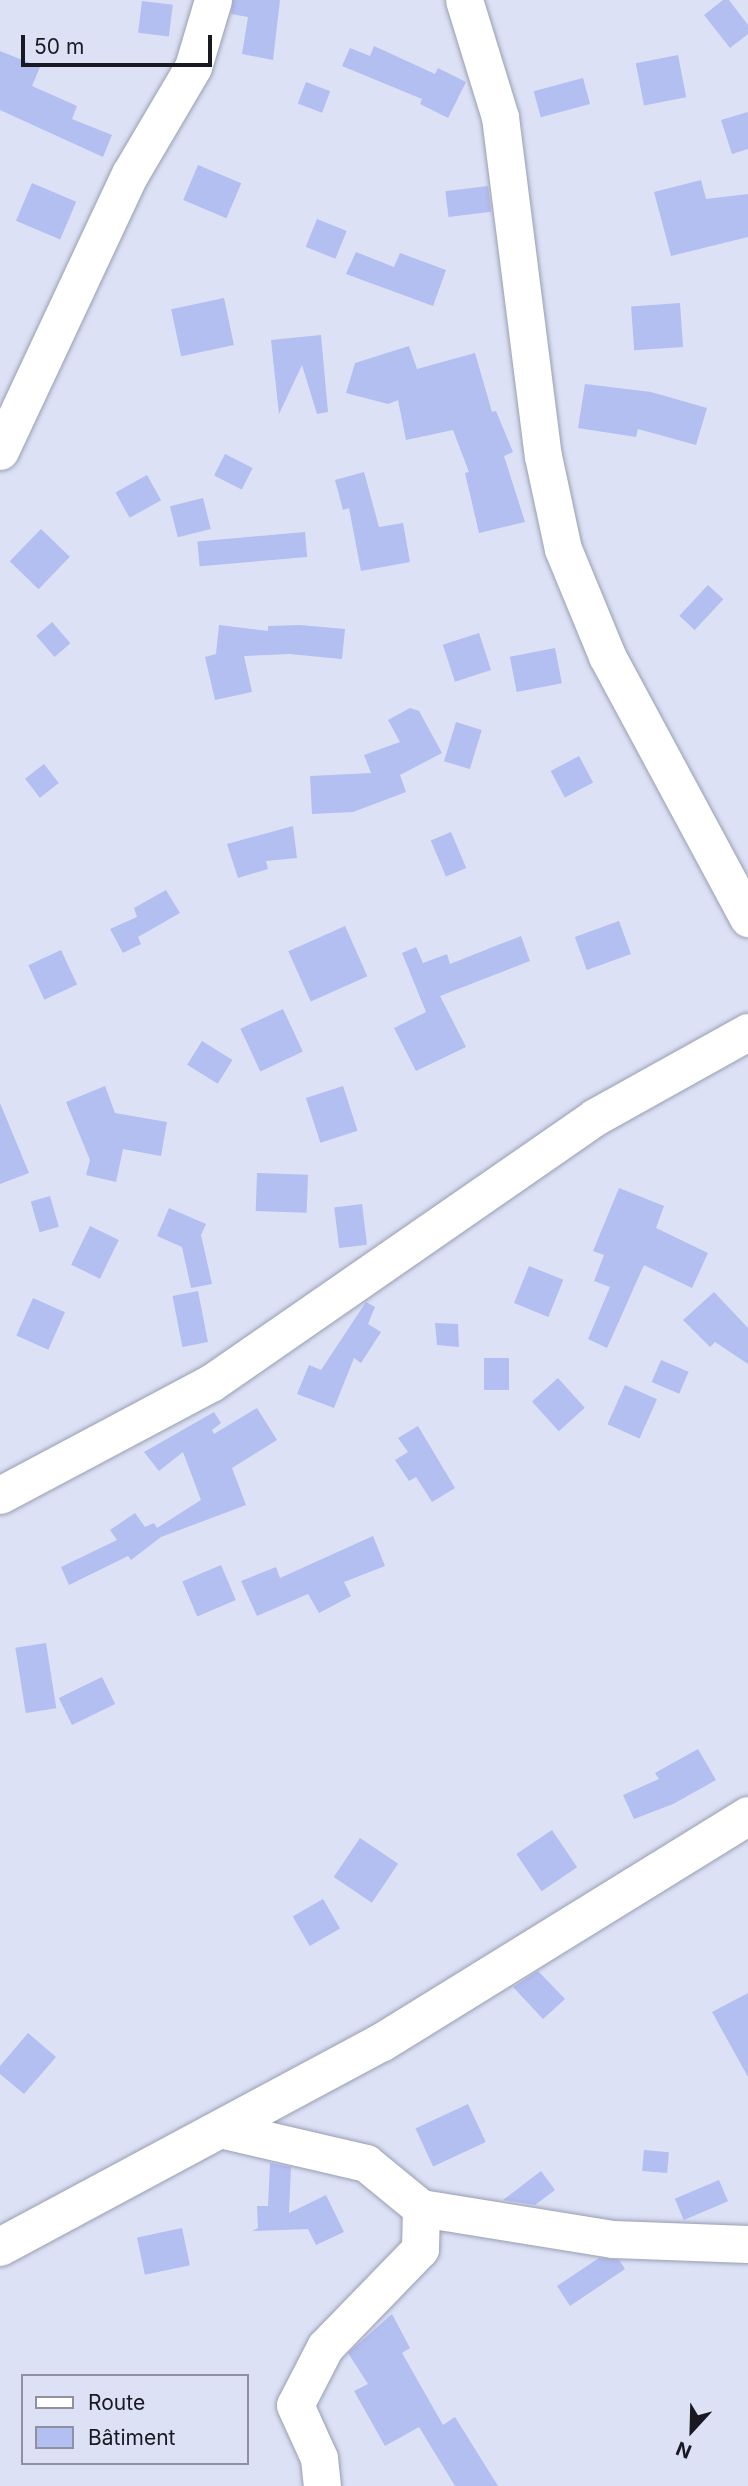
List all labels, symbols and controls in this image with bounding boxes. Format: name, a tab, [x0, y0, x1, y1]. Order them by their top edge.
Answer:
scale bar	[24, 21, 215, 65]
text: 50 m	[34, 34, 84, 59]
legend	[21, 2374, 248, 2465]
text: Route	[88, 2390, 145, 2415]
north arrow	[657, 2395, 727, 2465]
text: Bâtiment	[88, 2425, 175, 2450]
text: N	[673, 2437, 695, 2463]

